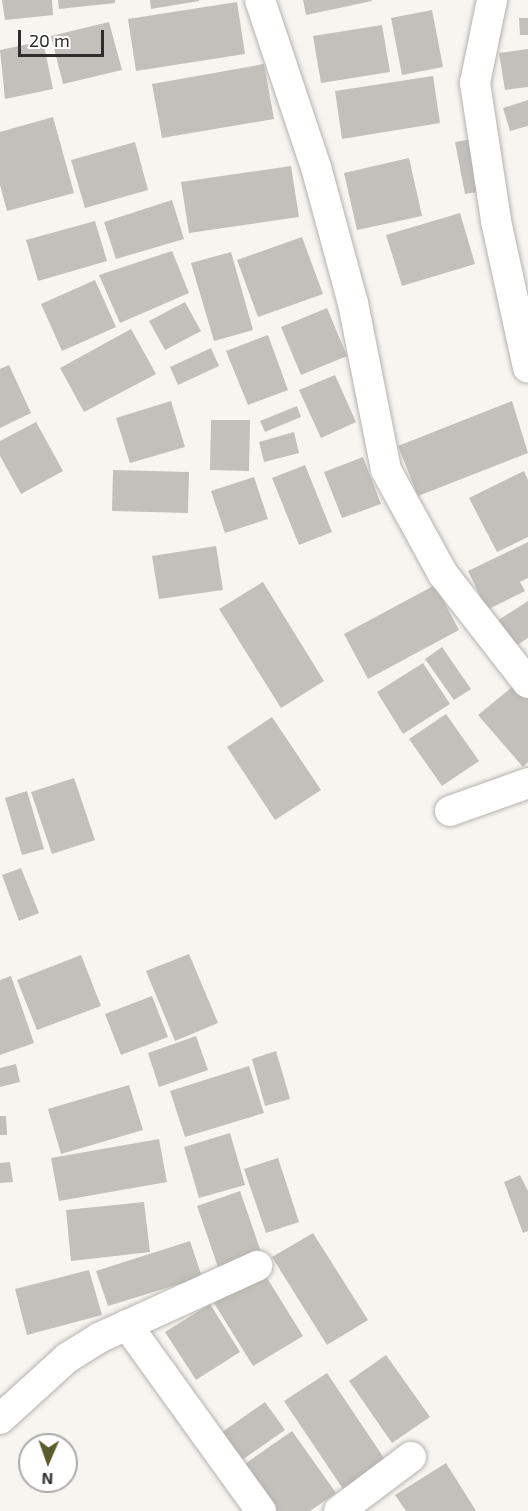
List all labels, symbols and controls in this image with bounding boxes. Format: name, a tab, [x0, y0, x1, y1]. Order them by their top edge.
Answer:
scale bar	[21, 18, 106, 56]
text: 20 m	[29, 29, 70, 51]
north arrow	[18, 1433, 78, 1493]
text: N	[41, 1470, 54, 1489]

